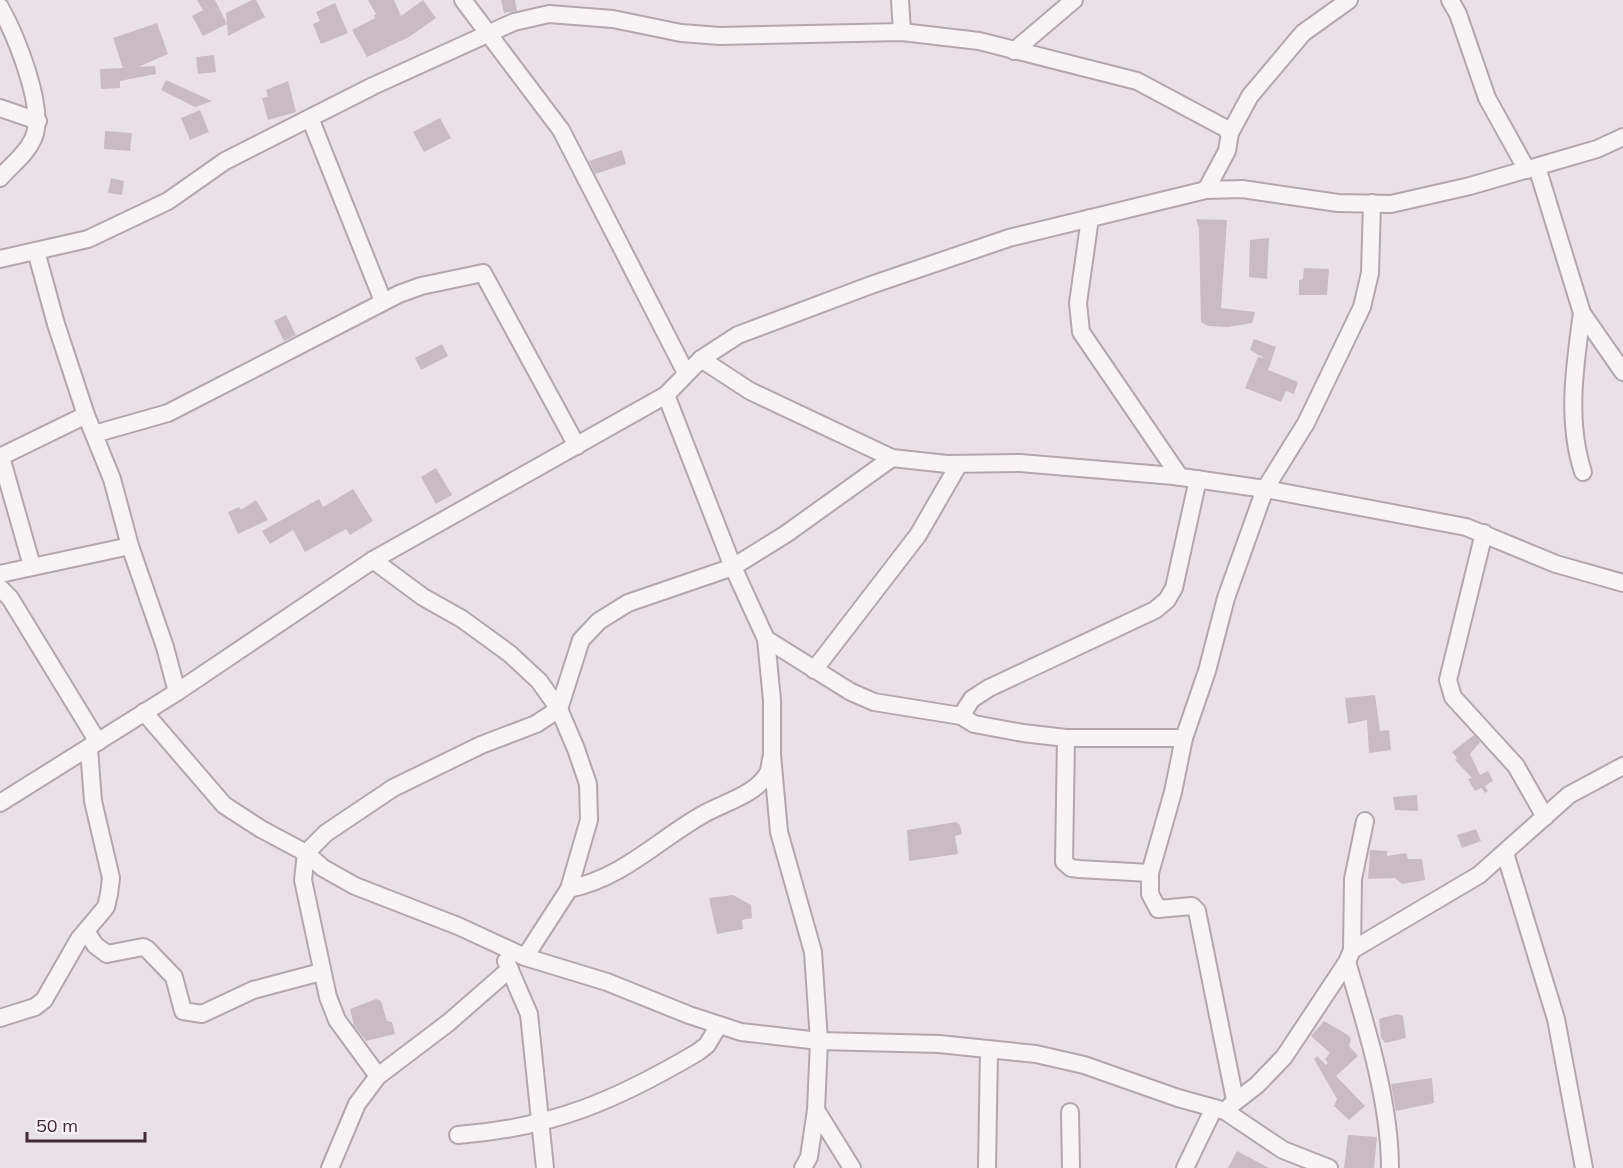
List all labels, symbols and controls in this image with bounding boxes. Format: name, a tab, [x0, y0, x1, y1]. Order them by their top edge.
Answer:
scale bar	[27, 1105, 146, 1143]
text: 50 m	[36, 1114, 78, 1137]

